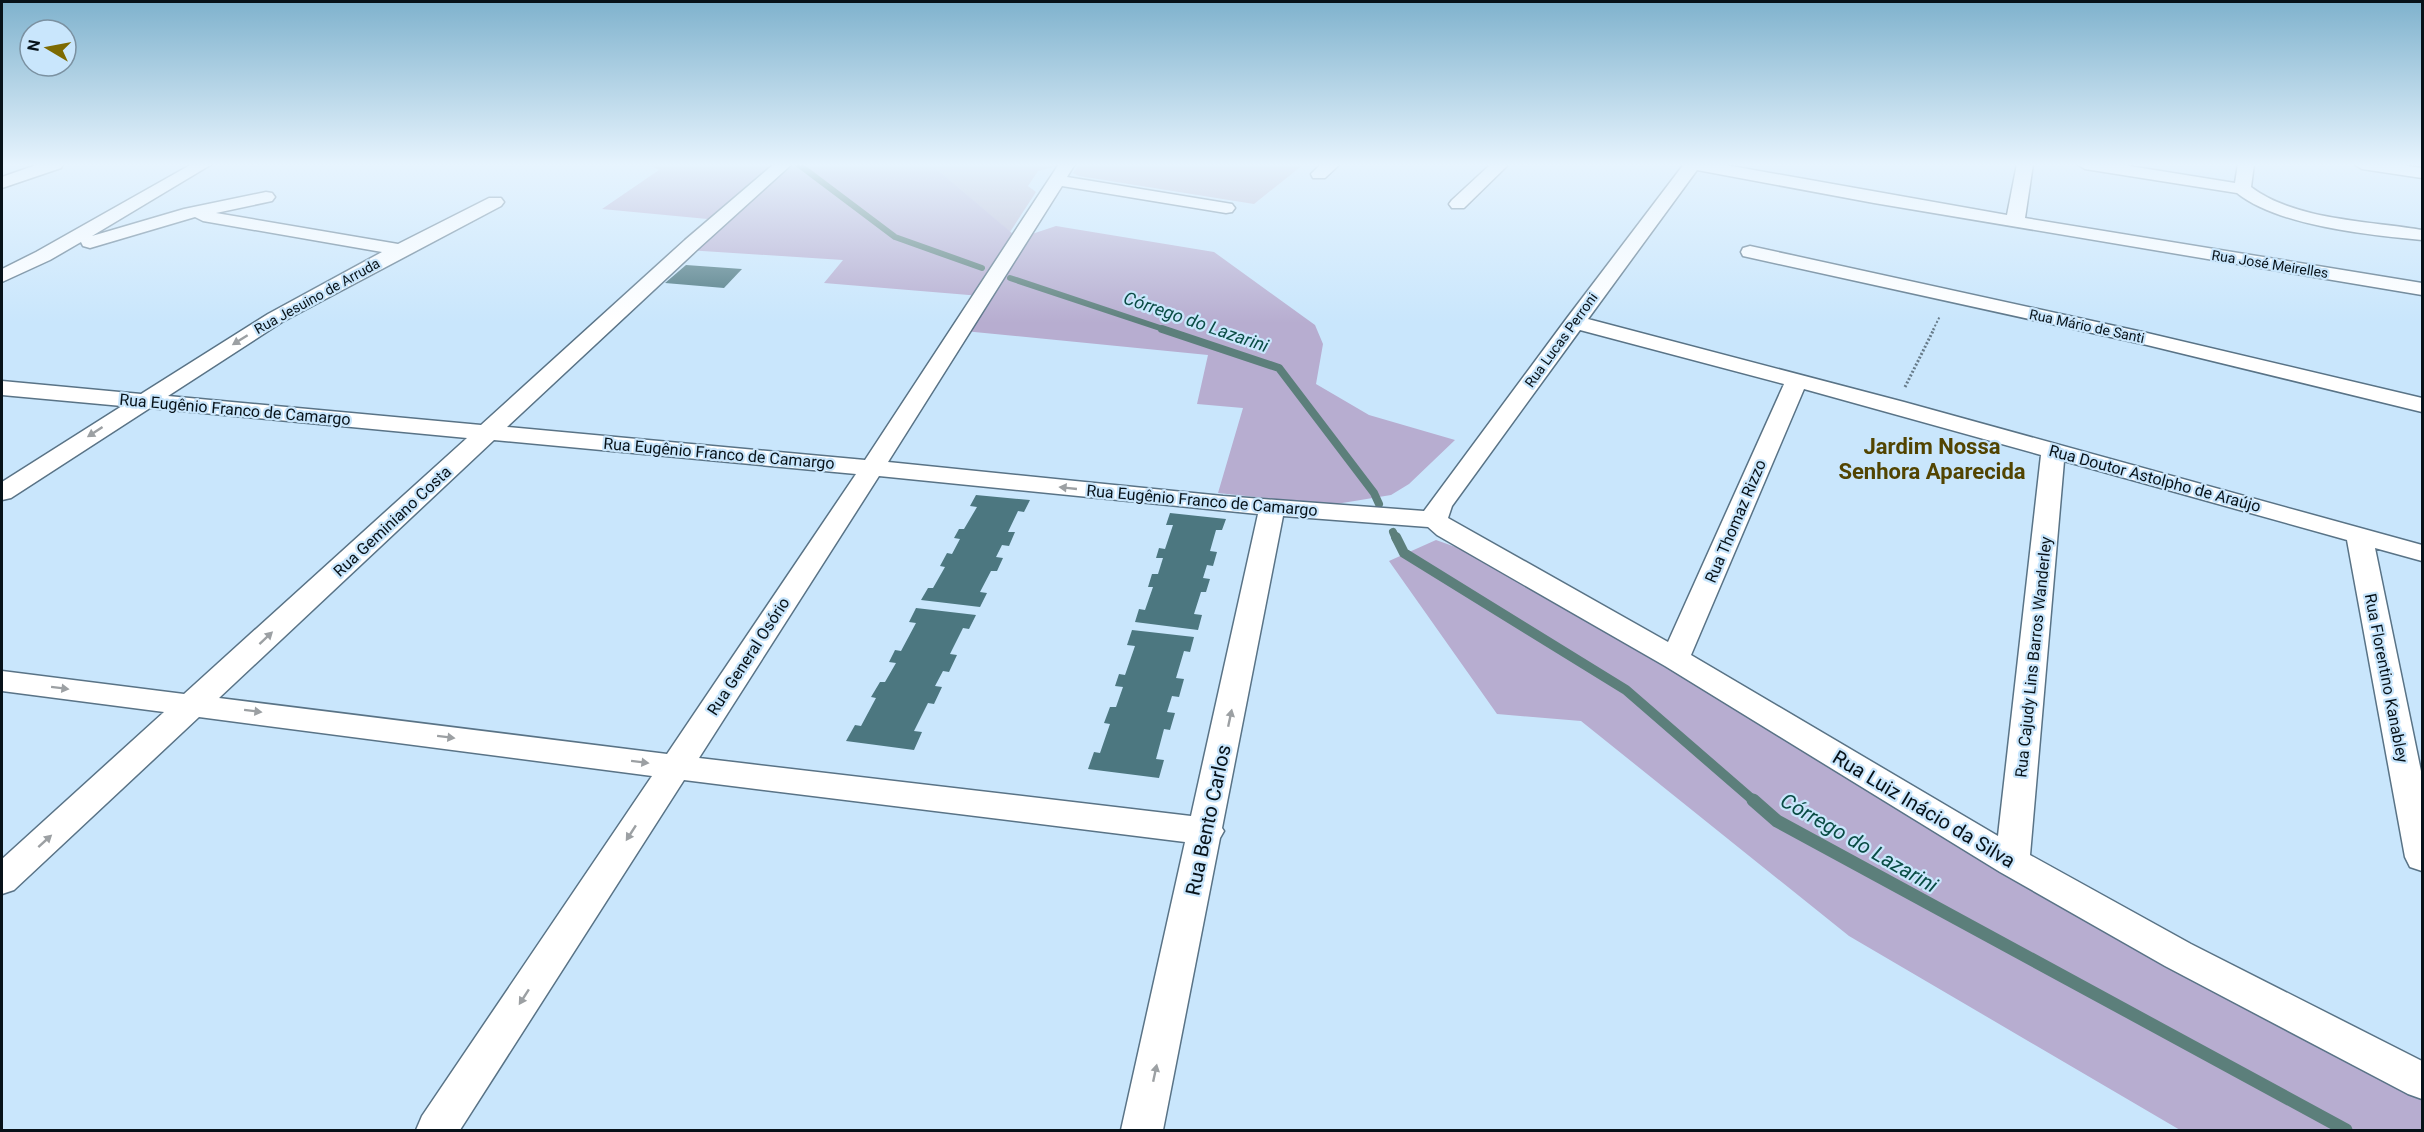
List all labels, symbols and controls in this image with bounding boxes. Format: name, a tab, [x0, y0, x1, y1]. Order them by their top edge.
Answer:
north arrow	[18, 18, 78, 78]
text: N	[23, 38, 44, 53]
street label: Rua José Meirelles	[2211, 247, 2329, 281]
street label: Rua Jesuino de Arruda	[252, 255, 382, 337]
water label: Córrego do Lazarini	[1121, 287, 1272, 356]
street label: Rua Lucas Perroni	[1521, 290, 1601, 390]
street label: Rua Mário de Santi	[2028, 306, 2146, 346]
one-way arrow	[232, 334, 248, 345]
street label: Rua Eugênio Franco de Camargo	[119, 390, 351, 429]
one-way arrow	[87, 426, 103, 438]
street label: Rua Eugênio Franco de Camargo	[603, 434, 835, 473]
district label: Jardim Nossa Senhora Aparecida	[1838, 434, 2026, 484]
street label: Rua Doutor Astolpho de Araújo	[2047, 441, 2263, 516]
street label: Rua Thomaz Rizzo	[1701, 457, 1770, 586]
street label: Rua Geminiano Costa	[330, 462, 455, 581]
street label: Rua Eugênio Franco de Camargo	[1086, 481, 1318, 520]
one-way arrow	[1058, 483, 1077, 493]
street label: Rua Cajudy Lins Barros Wanderley	[2011, 535, 2056, 778]
street label: Rua Florentino Kanabley	[2361, 592, 2412, 765]
street label: Rua General Osório	[703, 594, 794, 719]
one-way arrow	[258, 632, 273, 645]
one-way arrow	[50, 683, 69, 692]
one-way arrow	[244, 707, 263, 716]
one-way arrow	[1225, 709, 1235, 727]
one-way arrow	[437, 732, 456, 741]
street label: Rua Bento Carlos	[1180, 743, 1236, 897]
street label: Rua Luiz Inácio da Silva	[1828, 745, 2020, 873]
one-way arrow	[630, 758, 649, 767]
water label: Córrego do Lazarini	[1776, 788, 1942, 898]
one-way arrow	[626, 825, 637, 841]
one-way arrow	[37, 835, 52, 848]
one-way arrow	[519, 988, 530, 1005]
one-way arrow	[1150, 1064, 1160, 1083]

